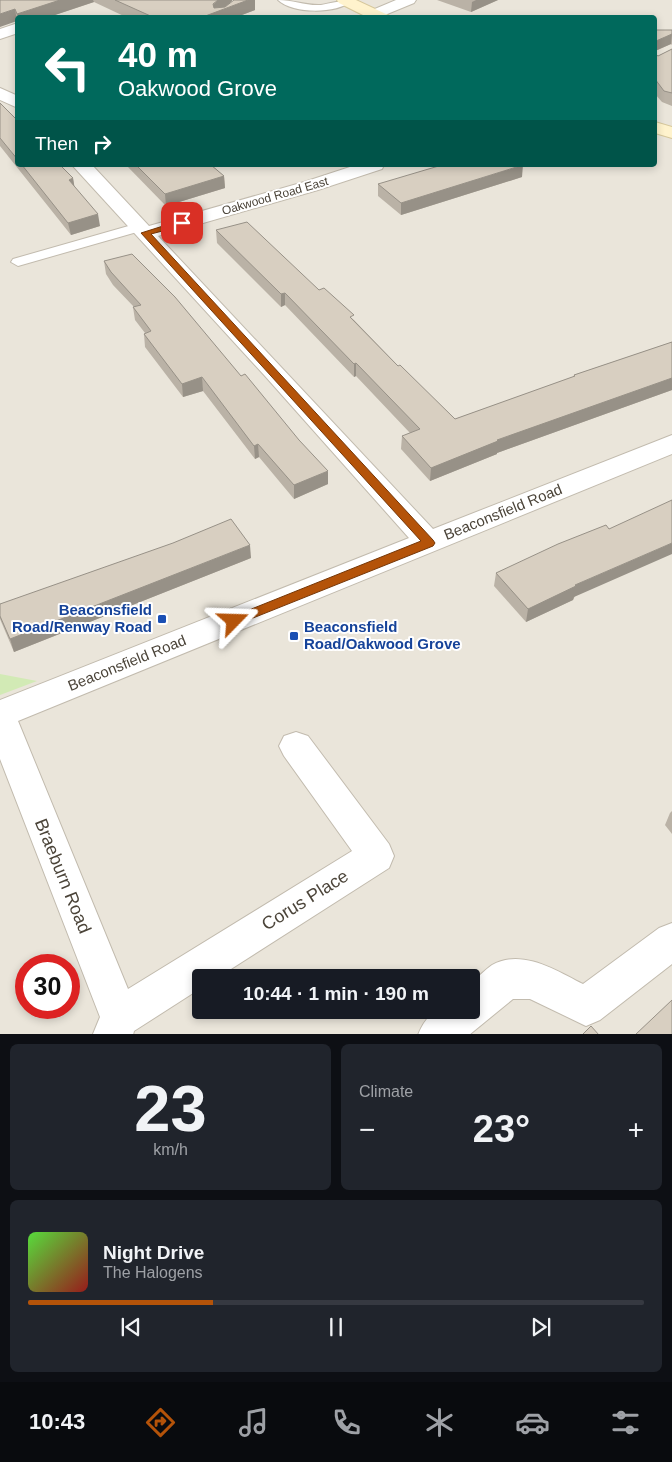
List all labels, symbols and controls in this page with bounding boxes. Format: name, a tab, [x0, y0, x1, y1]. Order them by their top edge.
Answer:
icon: left	[35, 35, 100, 100]
text: 40 m	[118, 35, 198, 74]
text: Oakwood Grove	[118, 76, 277, 101]
icon: right	[88, 130, 116, 158]
text: Then	[35, 133, 78, 154]
street label: Oakwood Road East	[220, 174, 330, 218]
pin	[161, 202, 203, 244]
icon: arrive	[168, 209, 196, 237]
street label: Beaconsfield Road	[441, 480, 564, 543]
position arrow	[207, 594, 259, 646]
place label: Beaconsfield Road/Renway Road	[12, 601, 152, 635]
marker: Beaconsfield Road/Renway Road	[156, 613, 168, 625]
place label: Beaconsfield Road/Oakwood Grove	[304, 618, 461, 652]
marker: Beaconsfield Road/Oakwood Grove	[288, 630, 300, 642]
street label: Beaconsfield Road	[65, 631, 188, 694]
street label: Braeburn Road	[31, 816, 95, 936]
street label: Corus Place	[258, 866, 352, 934]
speed limit sign: 30	[15, 954, 80, 1019]
text: 10:44 · 1 min · 190 m	[243, 983, 429, 1004]
text: 23	[134, 1072, 207, 1145]
text: Climate	[359, 1083, 413, 1100]
text: 23°	[473, 1108, 530, 1150]
text: −	[359, 1114, 375, 1145]
text: +	[628, 1114, 644, 1145]
text: km/h	[153, 1141, 188, 1158]
text: Night Drive	[103, 1242, 204, 1263]
text: The Halogens	[103, 1264, 203, 1281]
icon: previous	[117, 1313, 145, 1341]
icon: pause	[322, 1313, 350, 1341]
icon: next	[527, 1313, 555, 1341]
icon: directions	[143, 1405, 178, 1440]
icon: music	[236, 1405, 271, 1440]
icon: phone	[329, 1405, 364, 1440]
icon: climate	[422, 1405, 457, 1440]
icon: car	[515, 1405, 550, 1440]
icon: filters	[608, 1405, 643, 1440]
text: 10:43	[29, 1409, 85, 1434]

